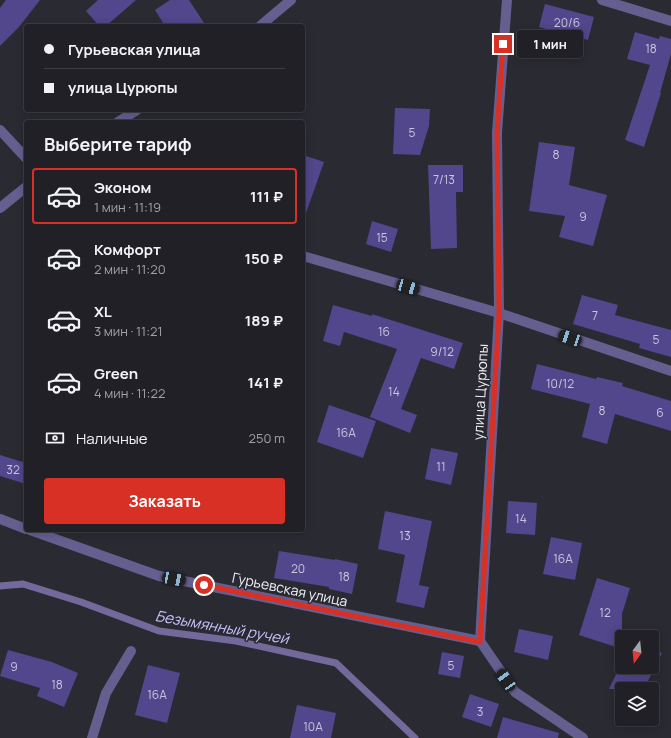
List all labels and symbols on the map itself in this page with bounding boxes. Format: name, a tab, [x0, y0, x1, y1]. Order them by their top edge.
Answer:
house number: 20/6	[554, 14, 580, 31]
callout: 1 мин	[517, 30, 583, 58]
route end	[494, 35, 512, 53]
house number: 18	[645, 40, 657, 57]
house number: 5	[409, 124, 416, 141]
house number: 8	[553, 146, 560, 163]
house number: 7/13	[433, 171, 455, 188]
house number: 9	[579, 208, 587, 225]
house number: 15	[376, 229, 388, 246]
car	[395, 278, 421, 296]
house number: 7	[592, 307, 598, 324]
house number: 16	[378, 323, 390, 340]
car	[557, 328, 583, 348]
house number: 5	[653, 331, 660, 348]
house number: 9/12	[430, 343, 454, 360]
street label: улица Цурюпы	[468, 343, 492, 441]
house number: 10/12	[546, 375, 574, 392]
house number: 14	[388, 383, 400, 400]
house number: 8	[599, 402, 606, 419]
house number: 6	[656, 404, 664, 421]
house number: 16А	[336, 424, 356, 441]
house number: 11	[436, 458, 446, 475]
house number: 32	[6, 461, 20, 478]
house number: 14	[515, 510, 527, 527]
house number: 13	[399, 527, 411, 544]
house number: 16А	[553, 550, 573, 567]
house number: 20	[291, 560, 305, 577]
street label: Гурьевская улица	[230, 567, 350, 611]
house number: 18	[338, 568, 350, 585]
car	[161, 571, 187, 587]
route start	[195, 576, 213, 594]
house number: 12	[599, 604, 611, 621]
water label: Безымянный ручей	[154, 605, 292, 649]
north arrow	[615, 630, 659, 674]
house number: 5	[448, 657, 455, 674]
house number: 9	[10, 658, 18, 675]
car	[494, 667, 518, 693]
house number: 18	[51, 676, 63, 693]
house number: 16А	[147, 686, 167, 703]
house number: 3	[477, 703, 483, 720]
house number: 10А	[303, 718, 323, 735]

